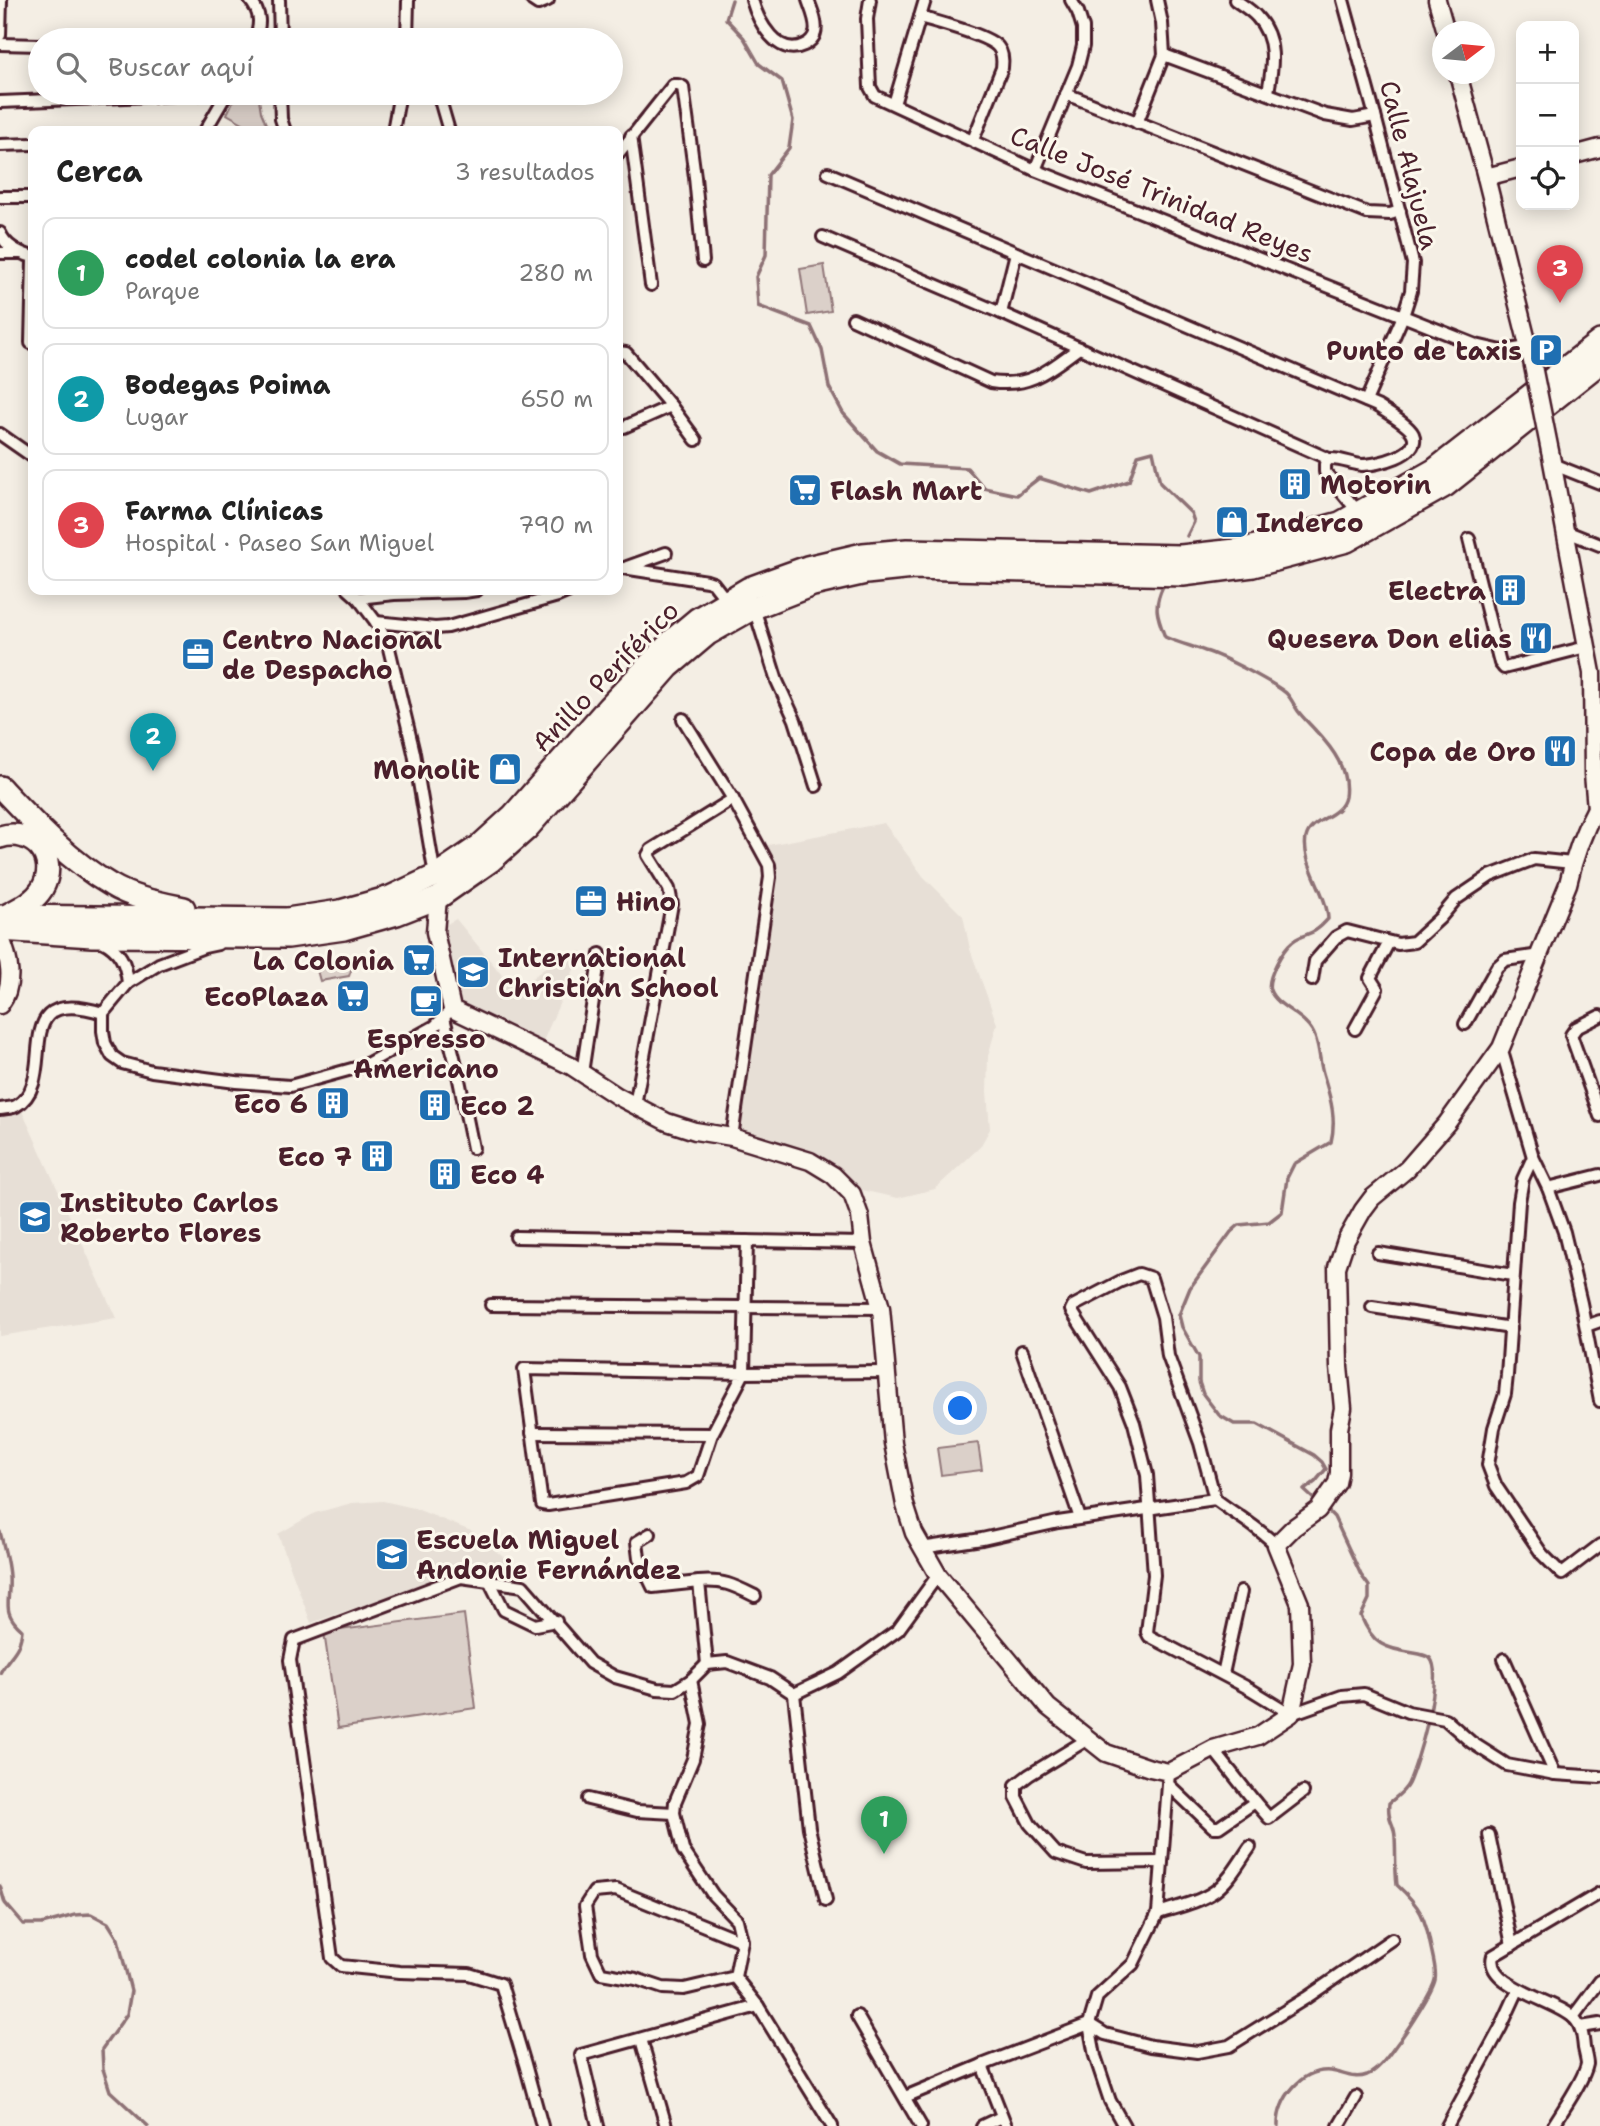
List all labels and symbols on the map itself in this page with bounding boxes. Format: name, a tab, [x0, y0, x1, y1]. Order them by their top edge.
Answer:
north arrow	[1432, 21, 1495, 84]
street label: Calle Alajuela	[1372, 77, 1448, 253]
street label: Calle José Trinidad Reyes	[1005, 117, 1319, 271]
pin: 3	[1537, 245, 1583, 303]
parking icon: Punto de taxis	[1527, 331, 1565, 369]
place label: Punto de taxis	[1326, 333, 1522, 368]
building icon: Motorin	[1276, 465, 1314, 503]
place label: Motorin	[1320, 467, 1431, 502]
supermarket icon: Flash Mart	[786, 471, 824, 509]
place label: Flash Mart	[830, 473, 982, 508]
shop icon: Inderco	[1213, 503, 1251, 541]
place label: Inderco	[1256, 505, 1364, 540]
building icon: Electra	[1491, 571, 1529, 609]
place label: Electra	[1388, 573, 1486, 608]
street label: Anillo Periférico	[524, 593, 686, 759]
restaurant icon: Quesera Don elias	[1517, 619, 1555, 657]
place label: Quesera Don elias	[1267, 621, 1512, 656]
place label: Centro Nacional de Despacho	[222, 622, 442, 687]
office icon: Centro Nacional de Despacho	[179, 635, 217, 673]
pin: 2	[130, 713, 176, 771]
restaurant icon: Copa de Oro	[1541, 732, 1579, 770]
place label: Copa de Oro	[1369, 734, 1536, 769]
shop icon: Monolit	[486, 750, 524, 788]
place label: Monolit	[373, 752, 480, 787]
office icon: Hino	[572, 882, 610, 920]
place label: Hino	[616, 884, 676, 919]
place label: International Christian School	[498, 940, 719, 1005]
supermarket icon: La Colonia	[400, 941, 438, 979]
place label: La Colonia	[253, 943, 394, 978]
school or university icon: International Christian School	[454, 953, 492, 991]
supermarket icon: EcoPlaza	[334, 977, 372, 1015]
place label: EcoPlaza	[204, 979, 328, 1014]
cafe icon: Espresso Americano	[407, 982, 445, 1020]
place label: Espresso Americano	[353, 1021, 499, 1086]
building icon: Eco 6	[314, 1084, 352, 1122]
place label: Eco 6	[233, 1086, 308, 1121]
building icon: Eco 2	[416, 1086, 454, 1124]
place label: Eco 2	[460, 1088, 535, 1123]
building icon: Eco 7	[358, 1137, 396, 1175]
place label: Eco 7	[277, 1139, 352, 1174]
building icon: Eco 4	[426, 1155, 464, 1193]
place label: Eco 4	[470, 1157, 545, 1192]
place label: Instituto Carlos Roberto Flores	[60, 1185, 279, 1250]
school or university icon: Instituto Carlos Roberto Flores	[16, 1198, 54, 1236]
your location	[943, 1391, 977, 1425]
place label: Escuela Miguel Andonie Fernández	[416, 1522, 682, 1587]
school or university icon: Escuela Miguel Andonie Fernández	[373, 1535, 411, 1573]
pin: 1	[861, 1796, 907, 1854]

